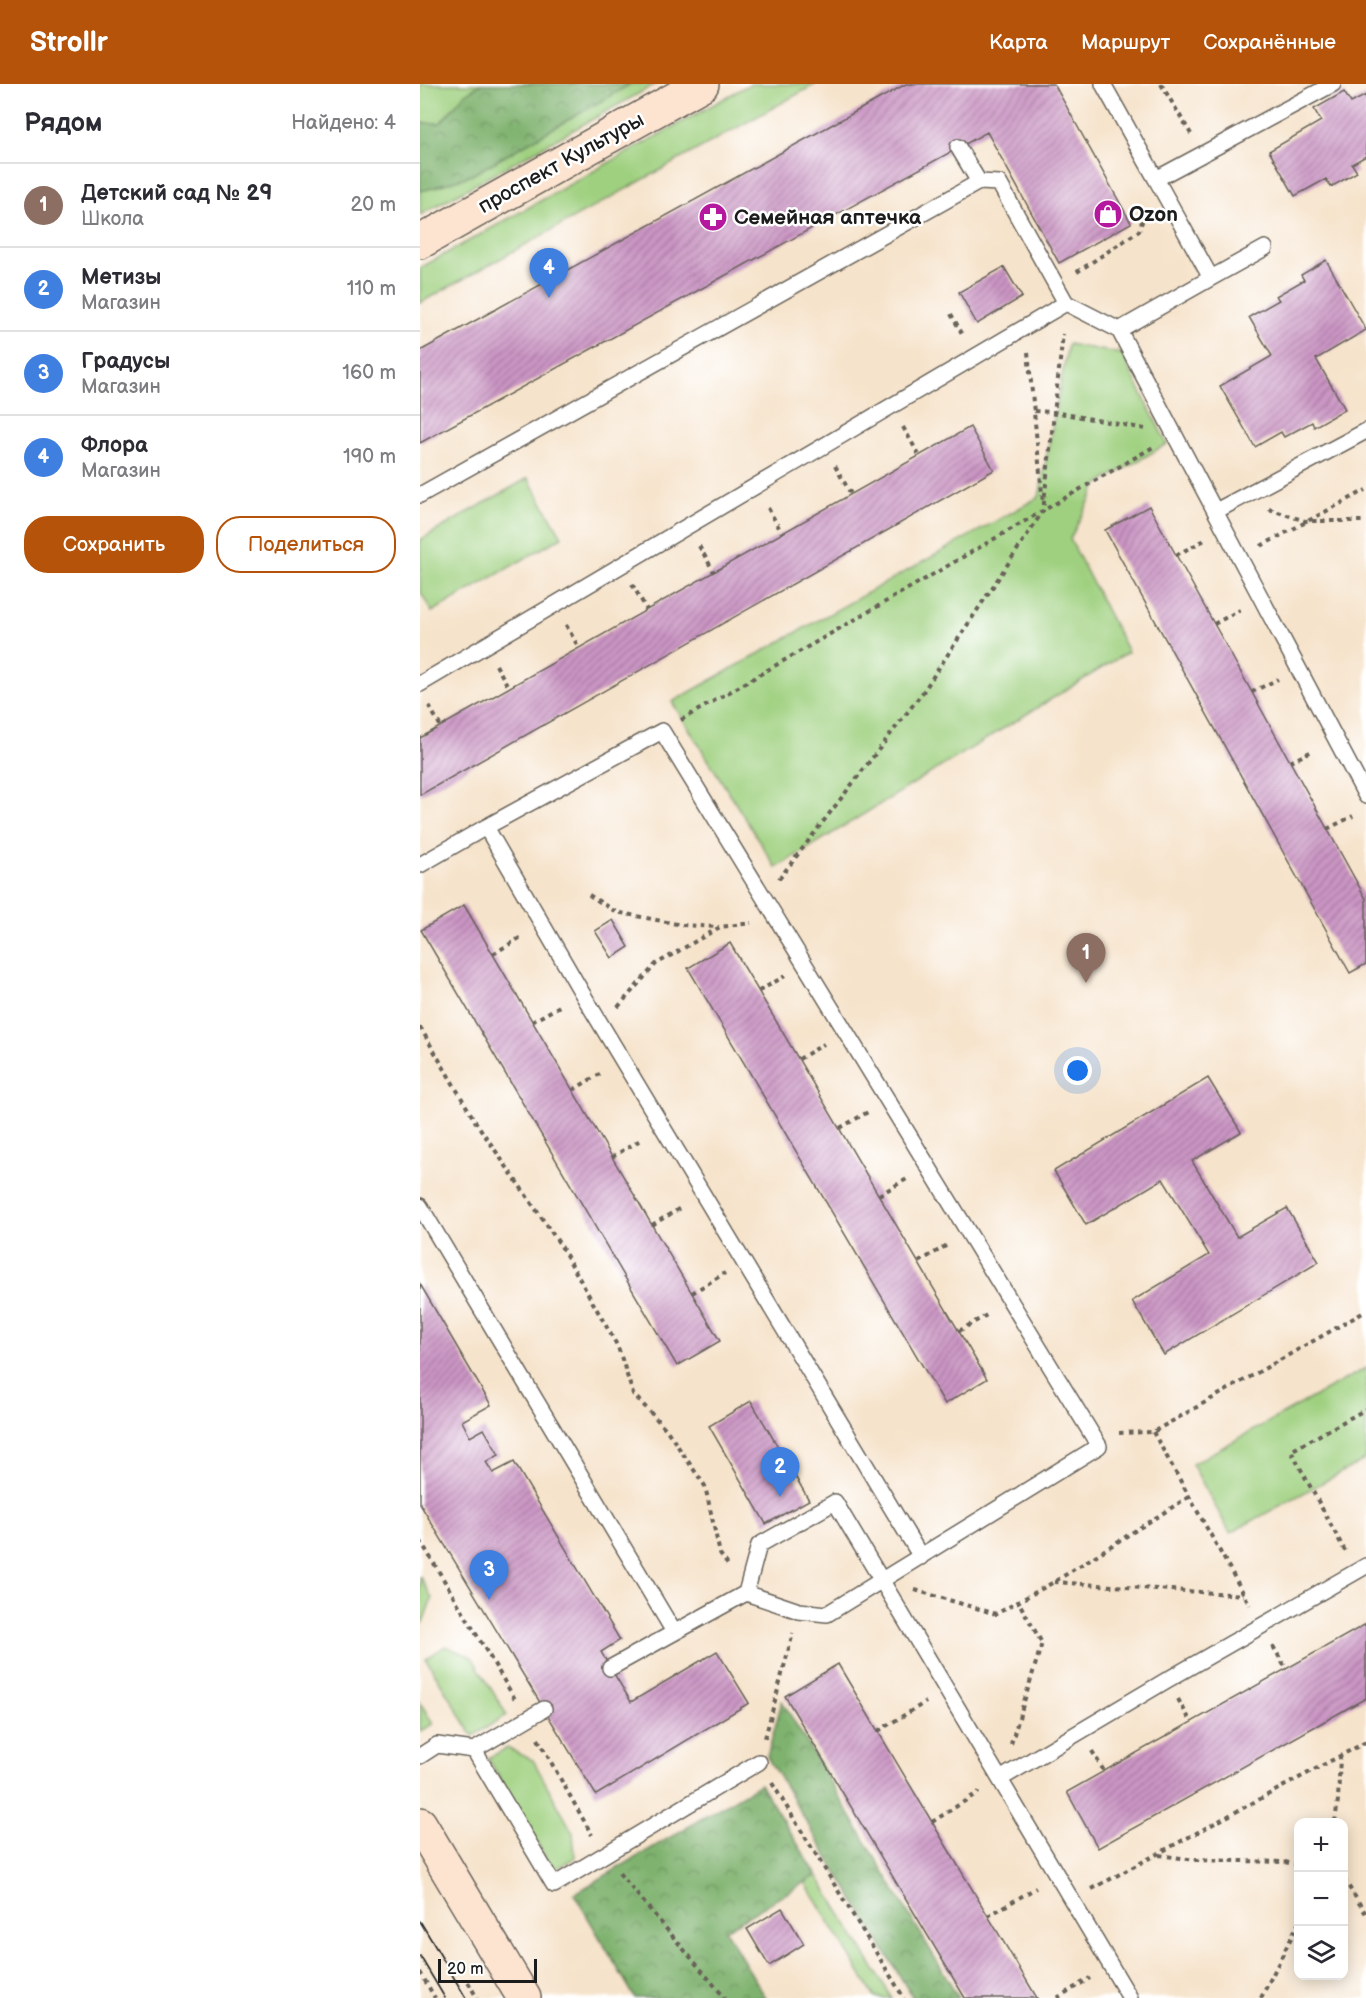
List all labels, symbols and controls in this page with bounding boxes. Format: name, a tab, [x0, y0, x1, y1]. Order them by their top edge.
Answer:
text: Strollr	[30, 26, 108, 59]
text: Карта	[989, 30, 1048, 55]
text: Маршрут	[1081, 30, 1170, 55]
text: Сохранённые	[1203, 30, 1336, 55]
street label: проспект Культуры	[474, 107, 648, 219]
text: Рядом	[24, 108, 102, 139]
text: Найдено: 4	[291, 111, 396, 135]
text: Детский сад № 29	[81, 180, 272, 207]
text: 1	[39, 193, 48, 217]
text: 20 m	[351, 193, 396, 217]
shop icon: Ozon	[1092, 198, 1124, 230]
pharmacy icon: Семейная аптечка	[697, 201, 729, 233]
place label: Ozon	[1129, 202, 1178, 227]
place label: Семейная аптечка	[734, 205, 922, 230]
text: Школа	[81, 207, 144, 231]
pin: 4	[530, 248, 568, 298]
text: Метизы	[81, 264, 161, 291]
text: 2	[38, 277, 49, 301]
text: 110 m	[347, 277, 396, 301]
text: Магазин	[81, 291, 161, 315]
text: Градусы	[81, 348, 170, 375]
text: 3	[38, 361, 49, 385]
text: 160 m	[342, 361, 396, 385]
text: Магазин	[81, 375, 161, 399]
text: Флора	[81, 432, 148, 459]
text: 4	[38, 445, 49, 469]
text: 190 m	[343, 445, 396, 469]
text: Магазин	[81, 459, 161, 483]
button: Сохранить	[24, 516, 204, 573]
button: Поделиться	[216, 516, 396, 573]
pin: 1	[1066, 934, 1106, 983]
your location	[1063, 1056, 1092, 1085]
pin: 2	[760, 1448, 800, 1497]
pin: 3	[470, 1550, 508, 1600]
map controls	[1294, 1818, 1348, 1980]
button: +	[1294, 1818, 1348, 1872]
button: −	[1294, 1872, 1348, 1926]
button: layers	[1294, 1926, 1348, 1980]
scale bar	[438, 1956, 537, 1984]
text: 20 m	[447, 1960, 483, 1979]

